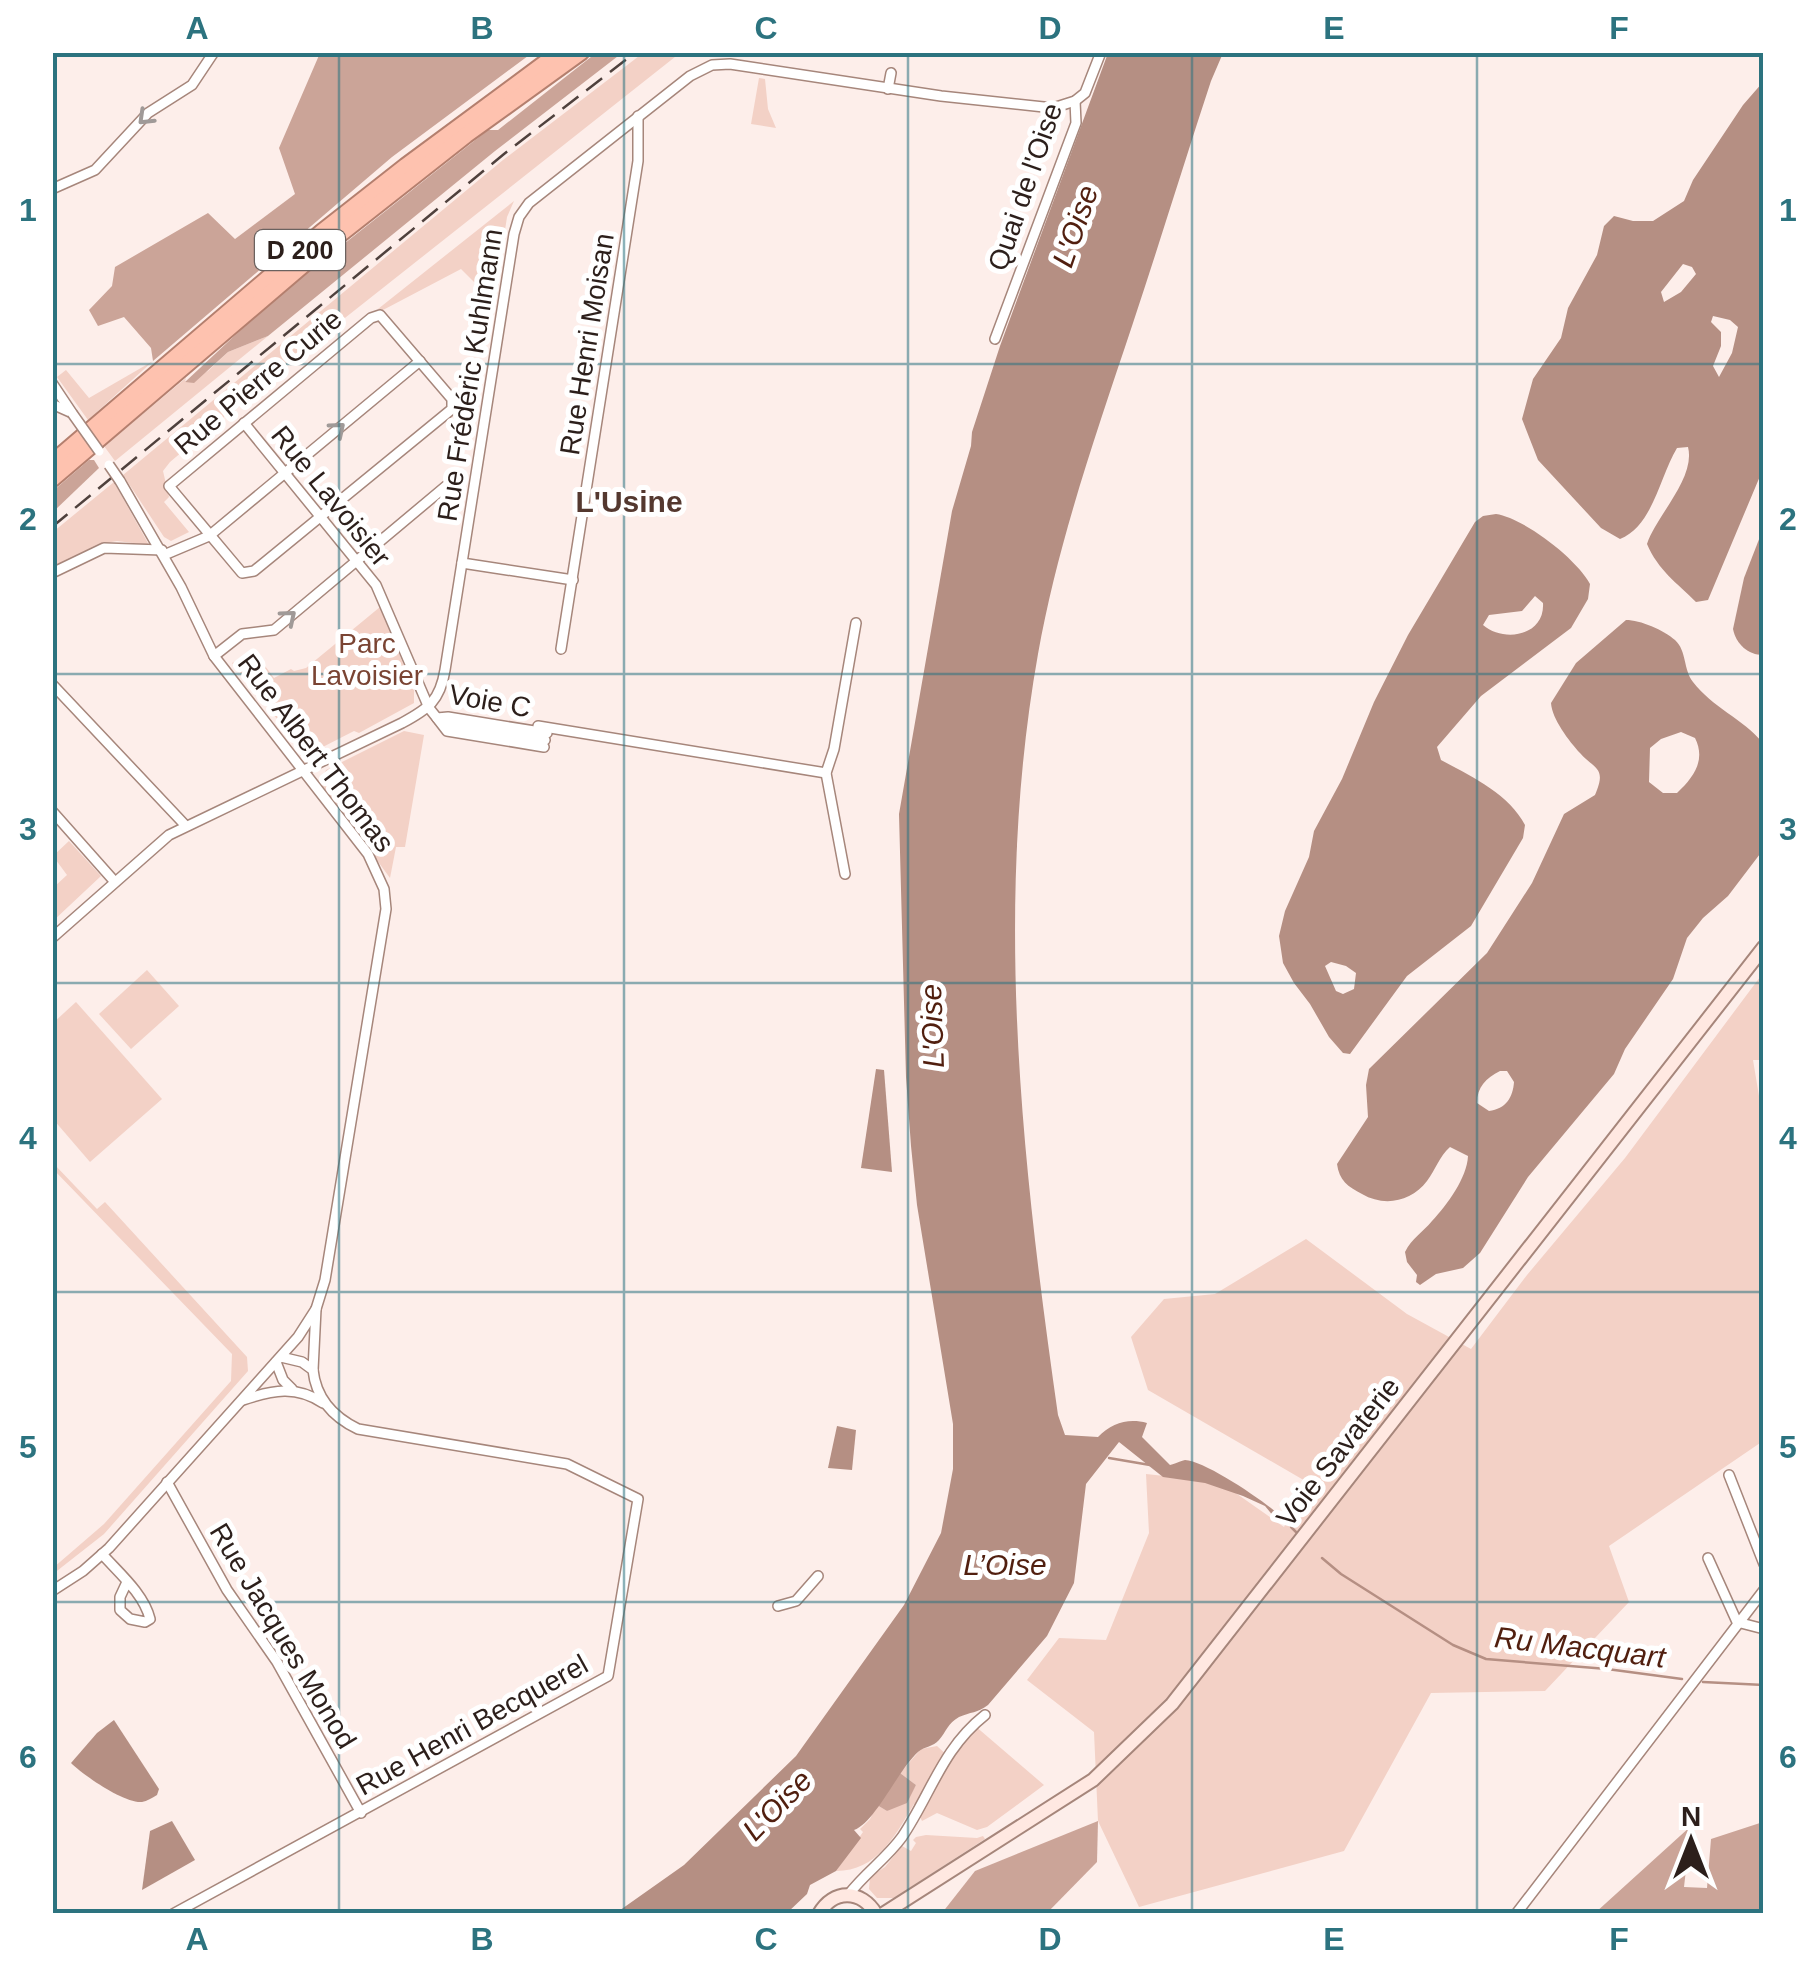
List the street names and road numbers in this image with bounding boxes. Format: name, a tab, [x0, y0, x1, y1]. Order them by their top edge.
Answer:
street label: Quai de l'Oise	[982, 99, 1068, 275]
street label: Rue Frédéric Kuhlmann	[432, 227, 508, 523]
road number: D 200	[255, 230, 345, 270]
street label: Rue Henri Moisan	[554, 231, 620, 457]
street label: Rue Pierre Curie	[168, 303, 348, 461]
street label: Rue Lavoisier	[265, 420, 397, 572]
street label: Rue Albert Thomas	[232, 648, 400, 858]
street label: Voie C	[447, 679, 533, 723]
street label: Voie Savaterie	[1270, 1371, 1406, 1533]
street label: Rue Jacques Monod	[204, 1518, 362, 1754]
street label: Rue Henri Becquerel	[351, 1648, 593, 1802]

